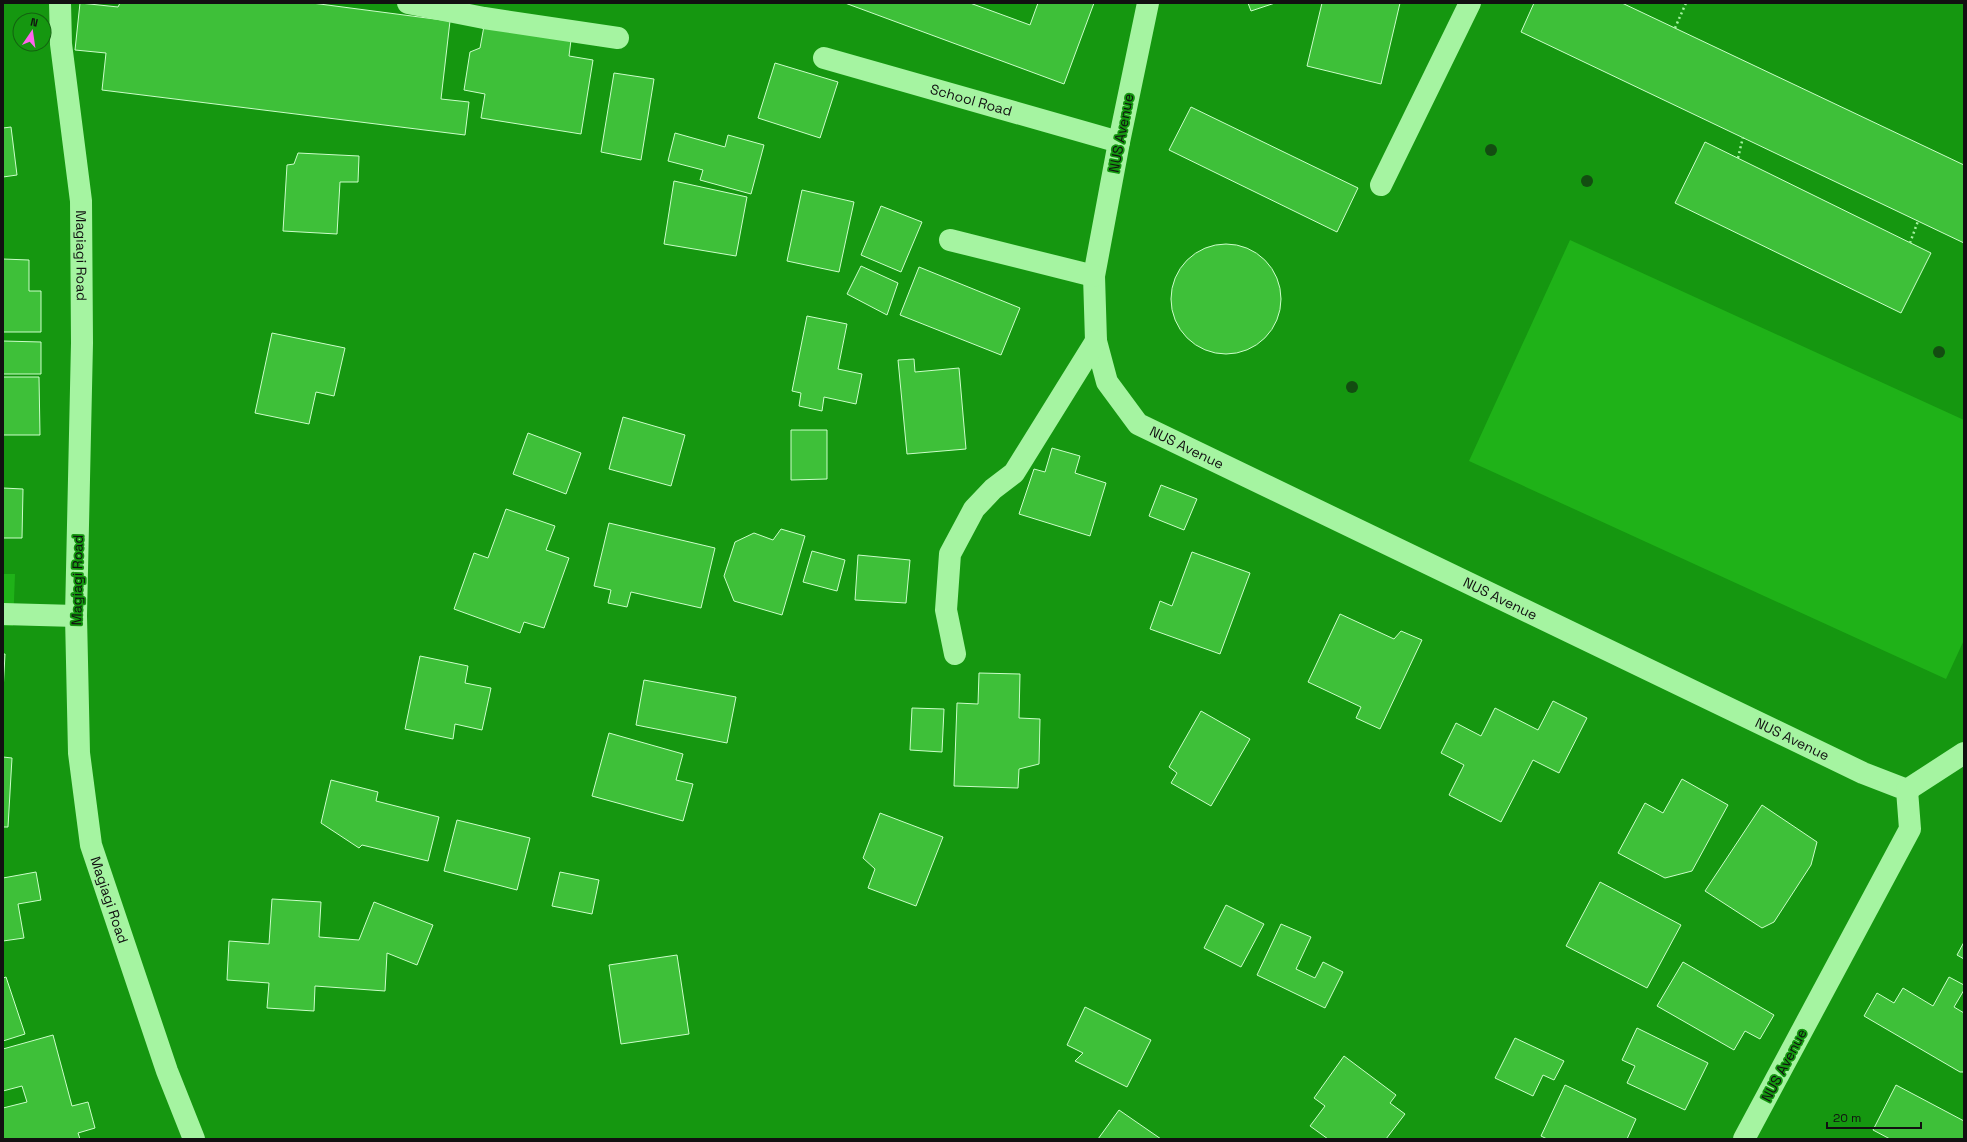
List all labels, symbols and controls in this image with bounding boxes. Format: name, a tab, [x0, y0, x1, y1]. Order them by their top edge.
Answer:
north arrow	[12, 12, 52, 52]
text: N	[29, 15, 39, 30]
street label: School Road	[928, 80, 1014, 120]
street label: NUS Avenue	[1105, 92, 1137, 174]
street label: Magiagi Road	[72, 210, 91, 301]
street label: NUS Avenue	[1147, 422, 1227, 473]
street label: Magiagi Road	[67, 535, 87, 625]
street label: NUS Avenue	[1460, 573, 1540, 624]
street label: NUS Avenue	[1752, 713, 1832, 764]
street label: Magiagi Road	[86, 854, 132, 946]
street label: NUS Avenue	[1757, 1025, 1811, 1105]
scale bar	[1827, 1104, 1921, 1130]
text: 20 m	[1833, 1110, 1861, 1126]

